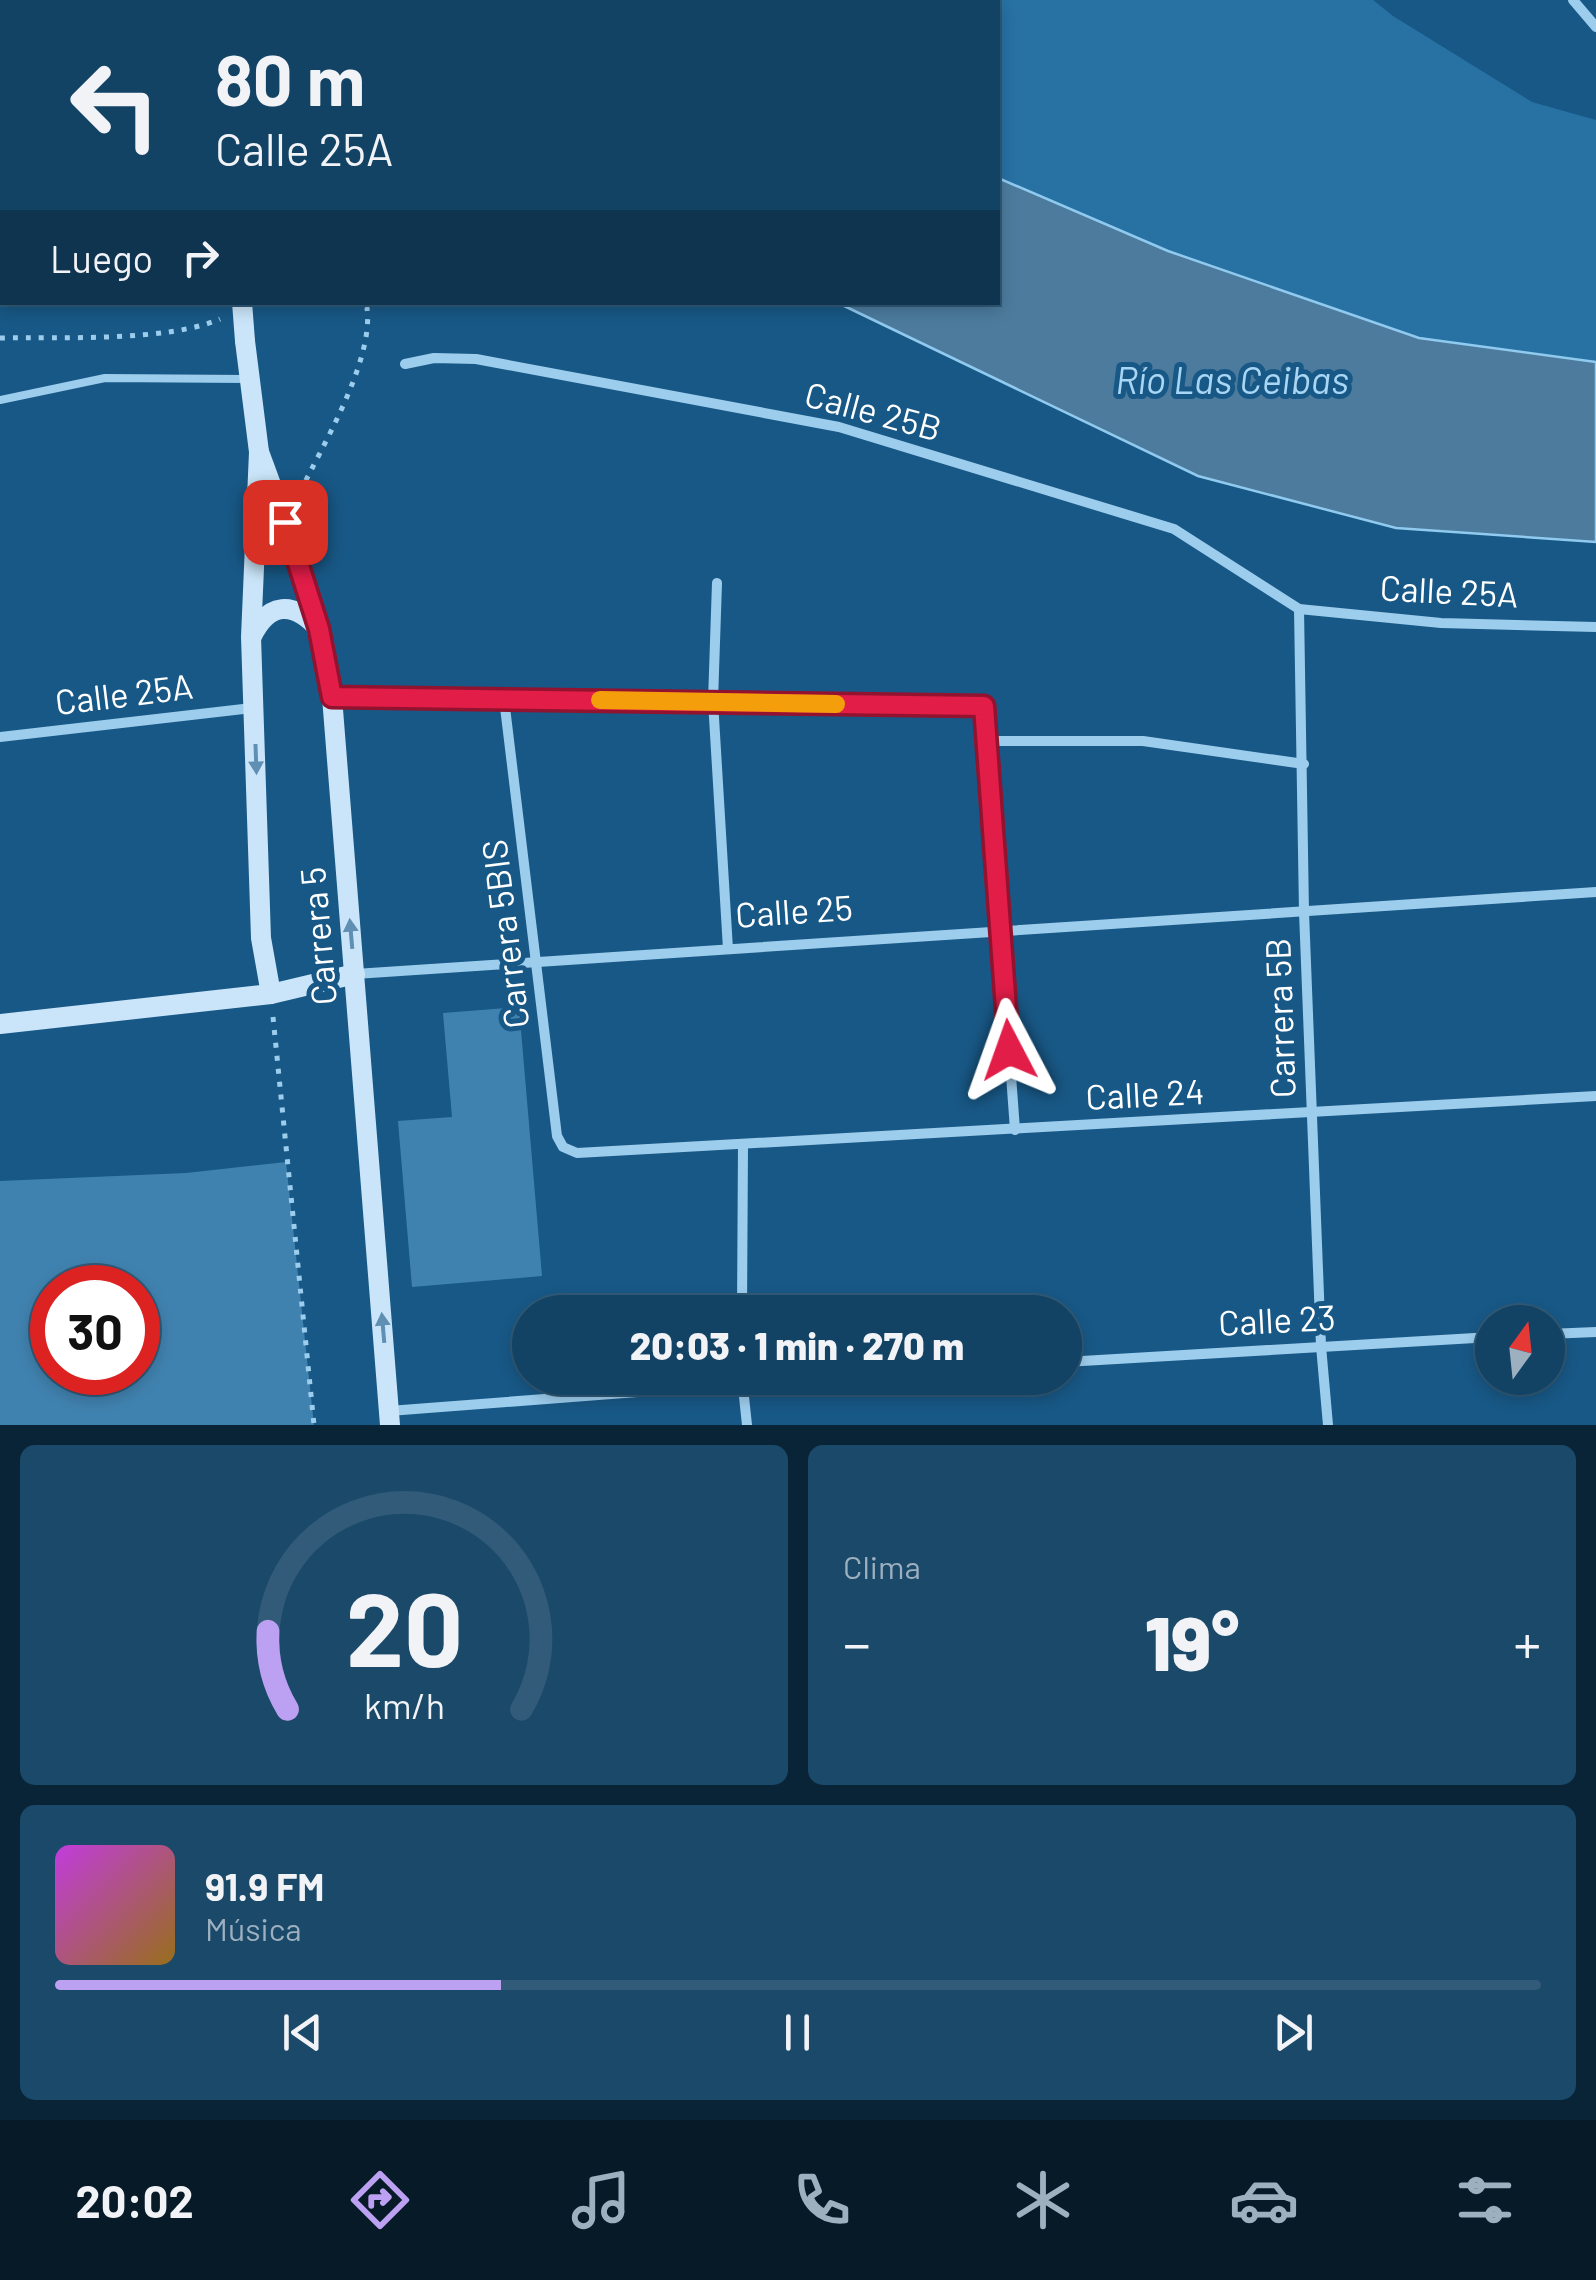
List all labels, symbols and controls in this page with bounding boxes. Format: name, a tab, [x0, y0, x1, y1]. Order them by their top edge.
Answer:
text: 80 m	[215, 36, 365, 120]
icon: left	[50, 40, 180, 170]
text: Calle 25A	[215, 121, 393, 175]
icon: right	[173, 230, 228, 285]
text: Luego	[50, 235, 153, 281]
water label: Río Las Ceibas	[1115, 356, 1349, 402]
street label: Calle 25B	[801, 372, 946, 448]
pin	[243, 480, 328, 565]
icon: arrive	[258, 495, 313, 550]
street label: Calle 25A	[1379, 565, 1519, 615]
street label: Calle 25A	[52, 664, 195, 722]
one-way arrow	[248, 744, 264, 776]
street label: Carrera 5BIS	[472, 837, 536, 1031]
street label: Carrera 5	[290, 865, 344, 1007]
street label: Calle 25	[734, 885, 854, 935]
one-way arrow	[343, 918, 359, 949]
street label: Carrera 5B	[1255, 937, 1303, 1099]
position arrow	[957, 998, 1061, 1102]
street label: Calle 24	[1085, 1069, 1205, 1117]
speed limit sign: 30	[30, 1265, 160, 1395]
street label: Calle 23	[1217, 1295, 1337, 1343]
north arrow	[1475, 1305, 1565, 1395]
map controls	[1475, 1305, 1565, 1395]
one-way arrow	[374, 1311, 390, 1343]
text: 20:03 · 1 min · 270 m	[630, 1322, 964, 1368]
text: Clima	[843, 1547, 921, 1585]
text: 20	[345, 1563, 463, 1688]
text: 19°	[1145, 1596, 1239, 1686]
text: −	[843, 1609, 871, 1675]
text: +	[1513, 1609, 1541, 1675]
text: km/h	[364, 1683, 444, 1726]
text: 91.9 FM	[205, 1863, 324, 1909]
text: Música	[205, 1909, 302, 1947]
icon: previous	[275, 2005, 330, 2060]
icon: pause	[770, 2005, 825, 2060]
icon: next	[1266, 2005, 1321, 2060]
icon: directions	[345, 2165, 415, 2235]
icon: music	[566, 2165, 636, 2235]
icon: phone	[787, 2165, 857, 2235]
icon: climate	[1008, 2165, 1078, 2235]
icon: car	[1229, 2165, 1299, 2235]
icon: filters	[1450, 2165, 1520, 2235]
text: 20:02	[76, 2173, 194, 2227]

